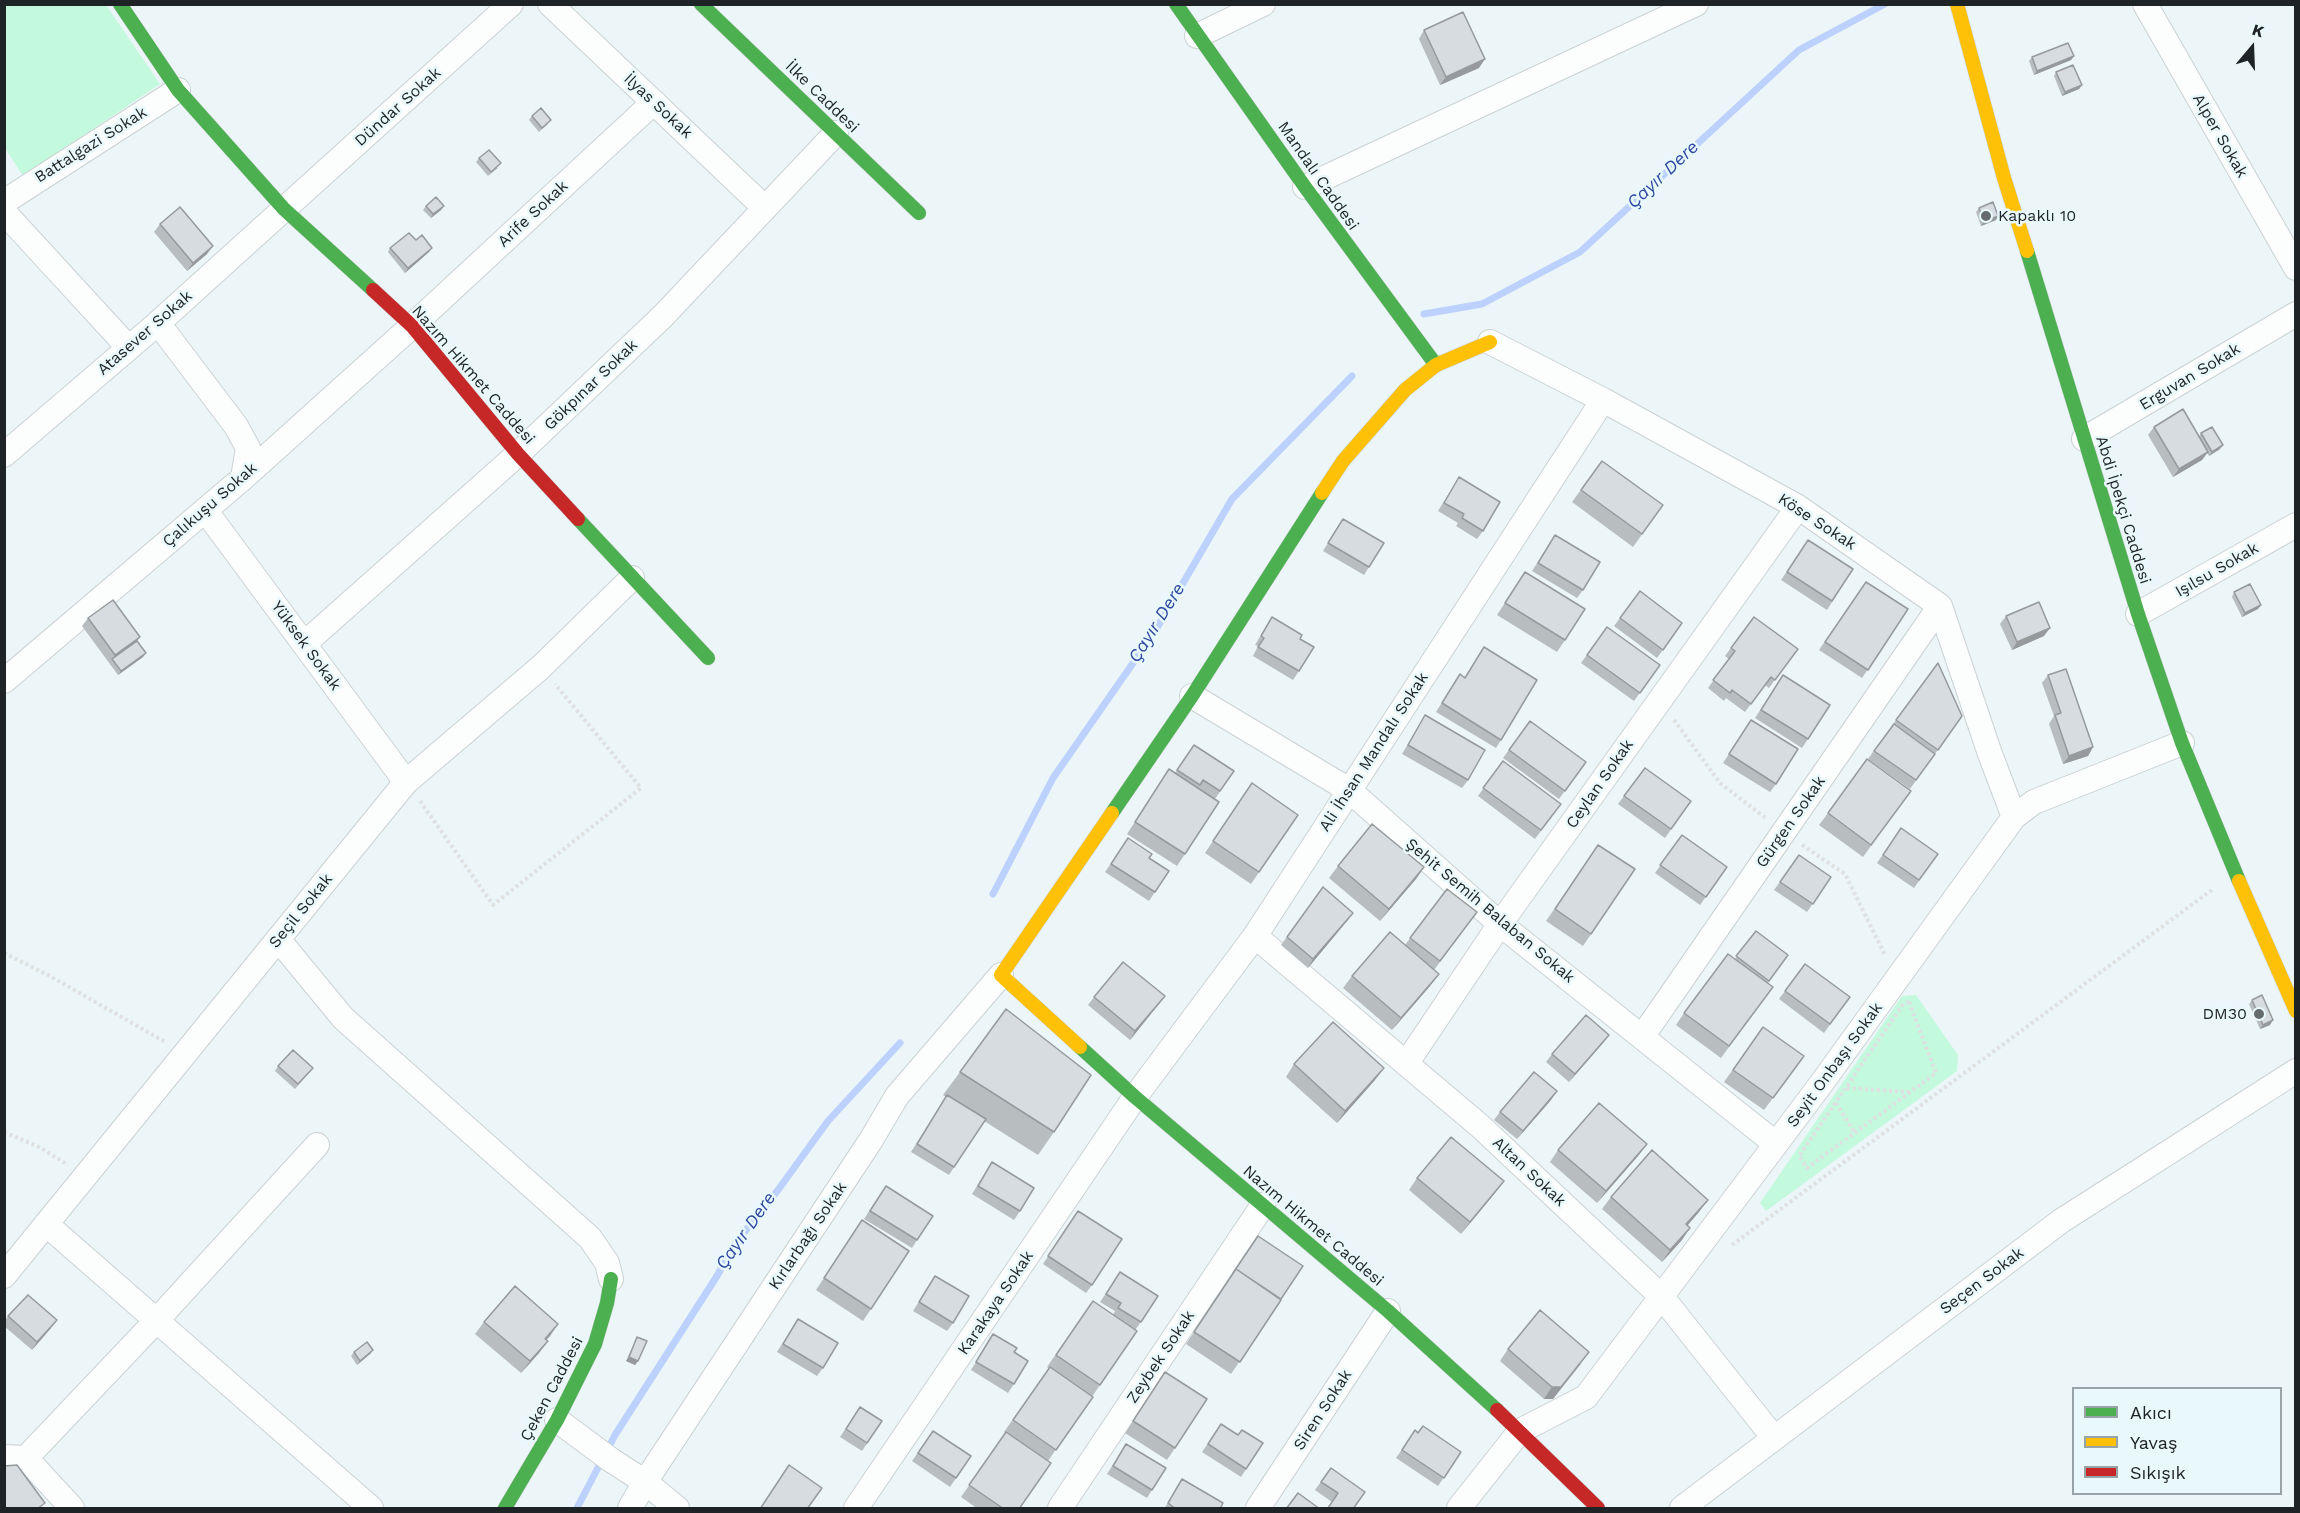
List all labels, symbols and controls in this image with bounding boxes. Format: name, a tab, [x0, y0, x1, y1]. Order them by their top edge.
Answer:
north arrow	[2222, 18, 2282, 78]
text: K	[2250, 20, 2266, 41]
street label: İlke Caddesi	[781, 57, 863, 137]
street label: Dündar Sokak	[351, 63, 445, 151]
street label: İlyas Sokak	[620, 69, 696, 143]
street label: Alper Sokak	[2188, 91, 2252, 181]
street label: Battalgazi Sokak	[32, 103, 150, 187]
street label: Mandalı Caddesi	[1273, 118, 1363, 234]
water label: Çayır Dere	[1623, 136, 1703, 214]
street label: Arife Sokak	[494, 177, 572, 251]
place label: Kapaklı 10	[1998, 206, 2076, 226]
marker: Kapaklı 10	[1979, 209, 1993, 223]
street label: Atasever Sokak	[94, 287, 196, 379]
street label: Nazım Hikmet Caddesi	[407, 302, 539, 448]
street label: Gökpınar Sokak	[540, 336, 642, 434]
street label: Erguvan Sokak	[2136, 339, 2244, 415]
street label: Abdi İpekçi Caddesi	[2091, 434, 2155, 586]
street label: Çalıkuşu Sokak	[159, 459, 261, 551]
street label: Köse Sokak	[1774, 490, 1860, 554]
street label: Işılsu Sokak	[2172, 538, 2262, 602]
water label: Çayır Dere	[1124, 579, 1190, 667]
street label: Yüksek Sokak	[267, 597, 345, 695]
street label: Ali İhsan Mandalı Sokak	[1315, 669, 1433, 835]
street label: Ceylan Sokak	[1562, 736, 1638, 832]
street label: Gürgen Sokak	[1752, 772, 1830, 872]
street label: Şehit Semih Balaban Sokak	[1401, 835, 1579, 987]
street label: Seçil Sokak	[265, 870, 337, 952]
street label: Seyit Onbaşı Sokak	[1783, 999, 1887, 1131]
place label: DM30	[2203, 1004, 2247, 1024]
marker: DM30	[2252, 1007, 2266, 1021]
street label: Altan Sokak	[1488, 1133, 1570, 1211]
street label: Nazım Hikmet Caddesi	[1239, 1162, 1387, 1290]
street label: Kırlarbağı Sokak	[765, 1178, 851, 1294]
water label: Çayır Dere	[711, 1188, 781, 1274]
street label: Seçen Sokak	[1936, 1243, 2028, 1319]
street label: Karakaya Sokak	[954, 1247, 1038, 1359]
street label: Zeybek Sokak	[1123, 1307, 1199, 1407]
street label: Çeken Caddesi	[516, 1333, 588, 1445]
street label: Siren Sokak	[1290, 1366, 1356, 1454]
legend	[2072, 1387, 2282, 1495]
text: Akıcı	[2130, 1402, 2172, 1423]
text: Yavaş	[2130, 1432, 2177, 1453]
text: Sıkışık	[2130, 1462, 2186, 1483]

